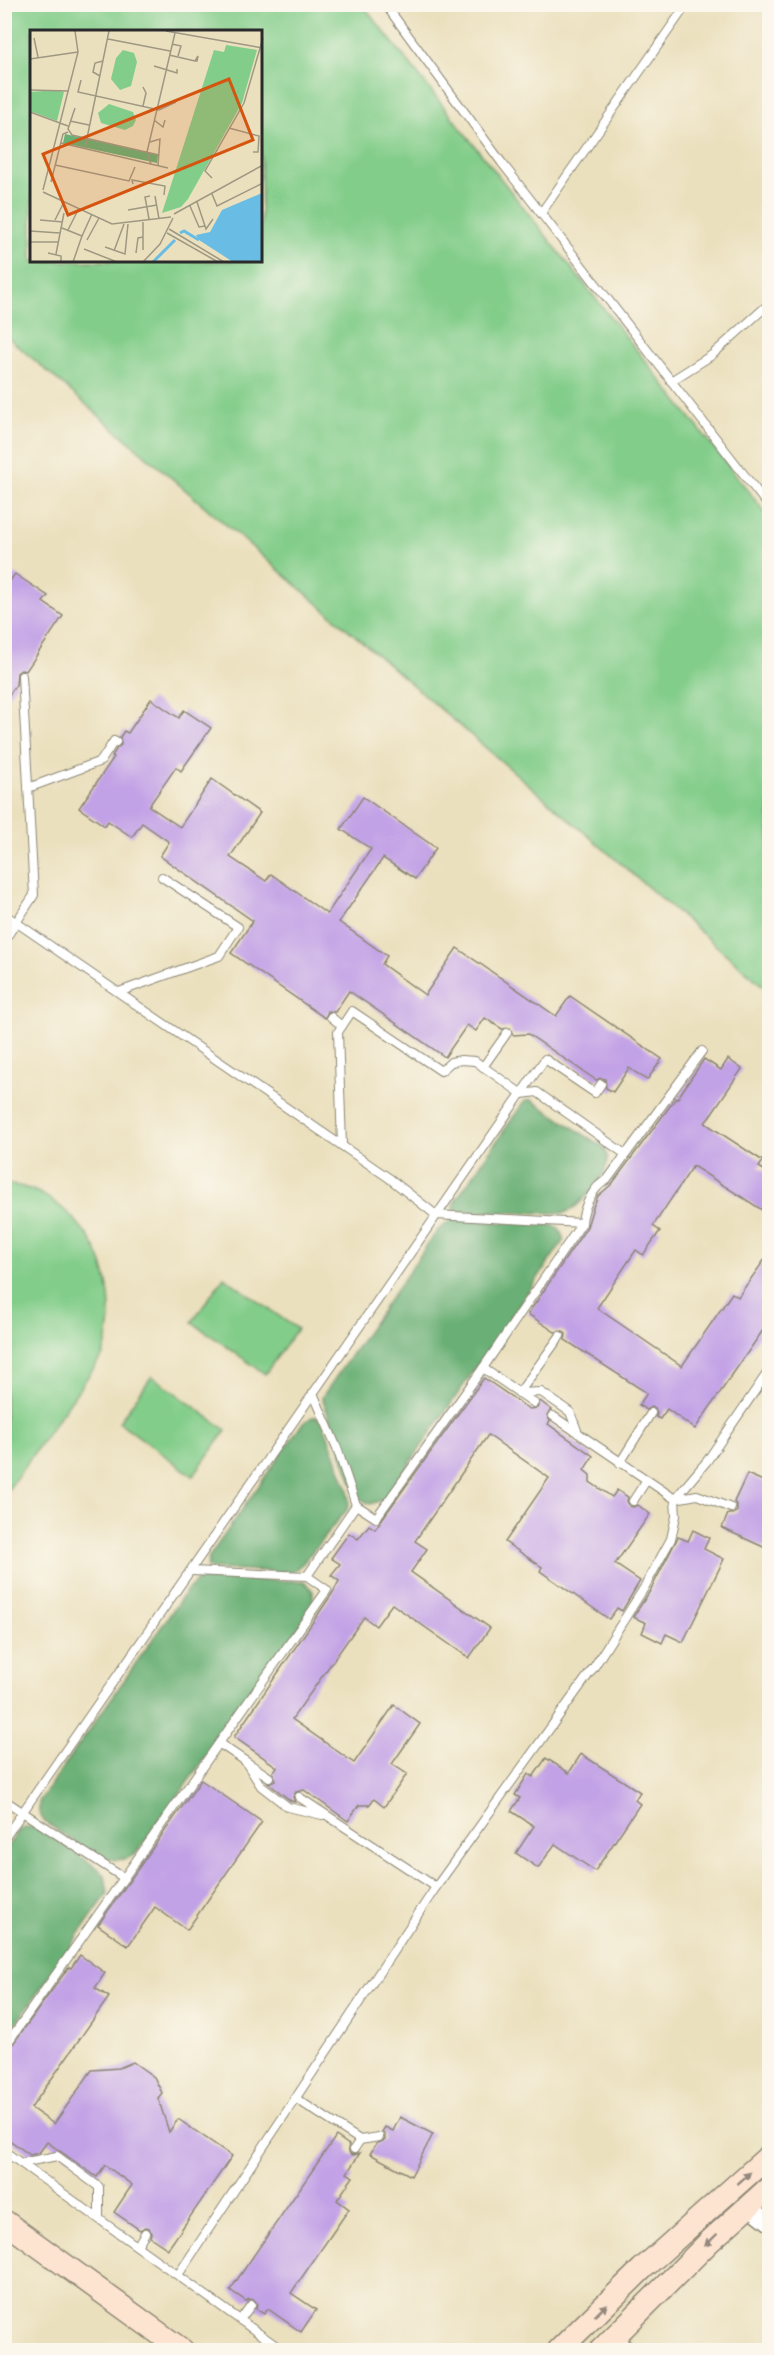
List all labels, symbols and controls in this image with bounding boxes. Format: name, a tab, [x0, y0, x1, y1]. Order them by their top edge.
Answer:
inset map	[30, 30, 262, 262]
one-way arrow	[737, 2171, 752, 2185]
one-way arrow	[704, 2233, 718, 2247]
one-way arrow	[593, 2303, 607, 2317]

